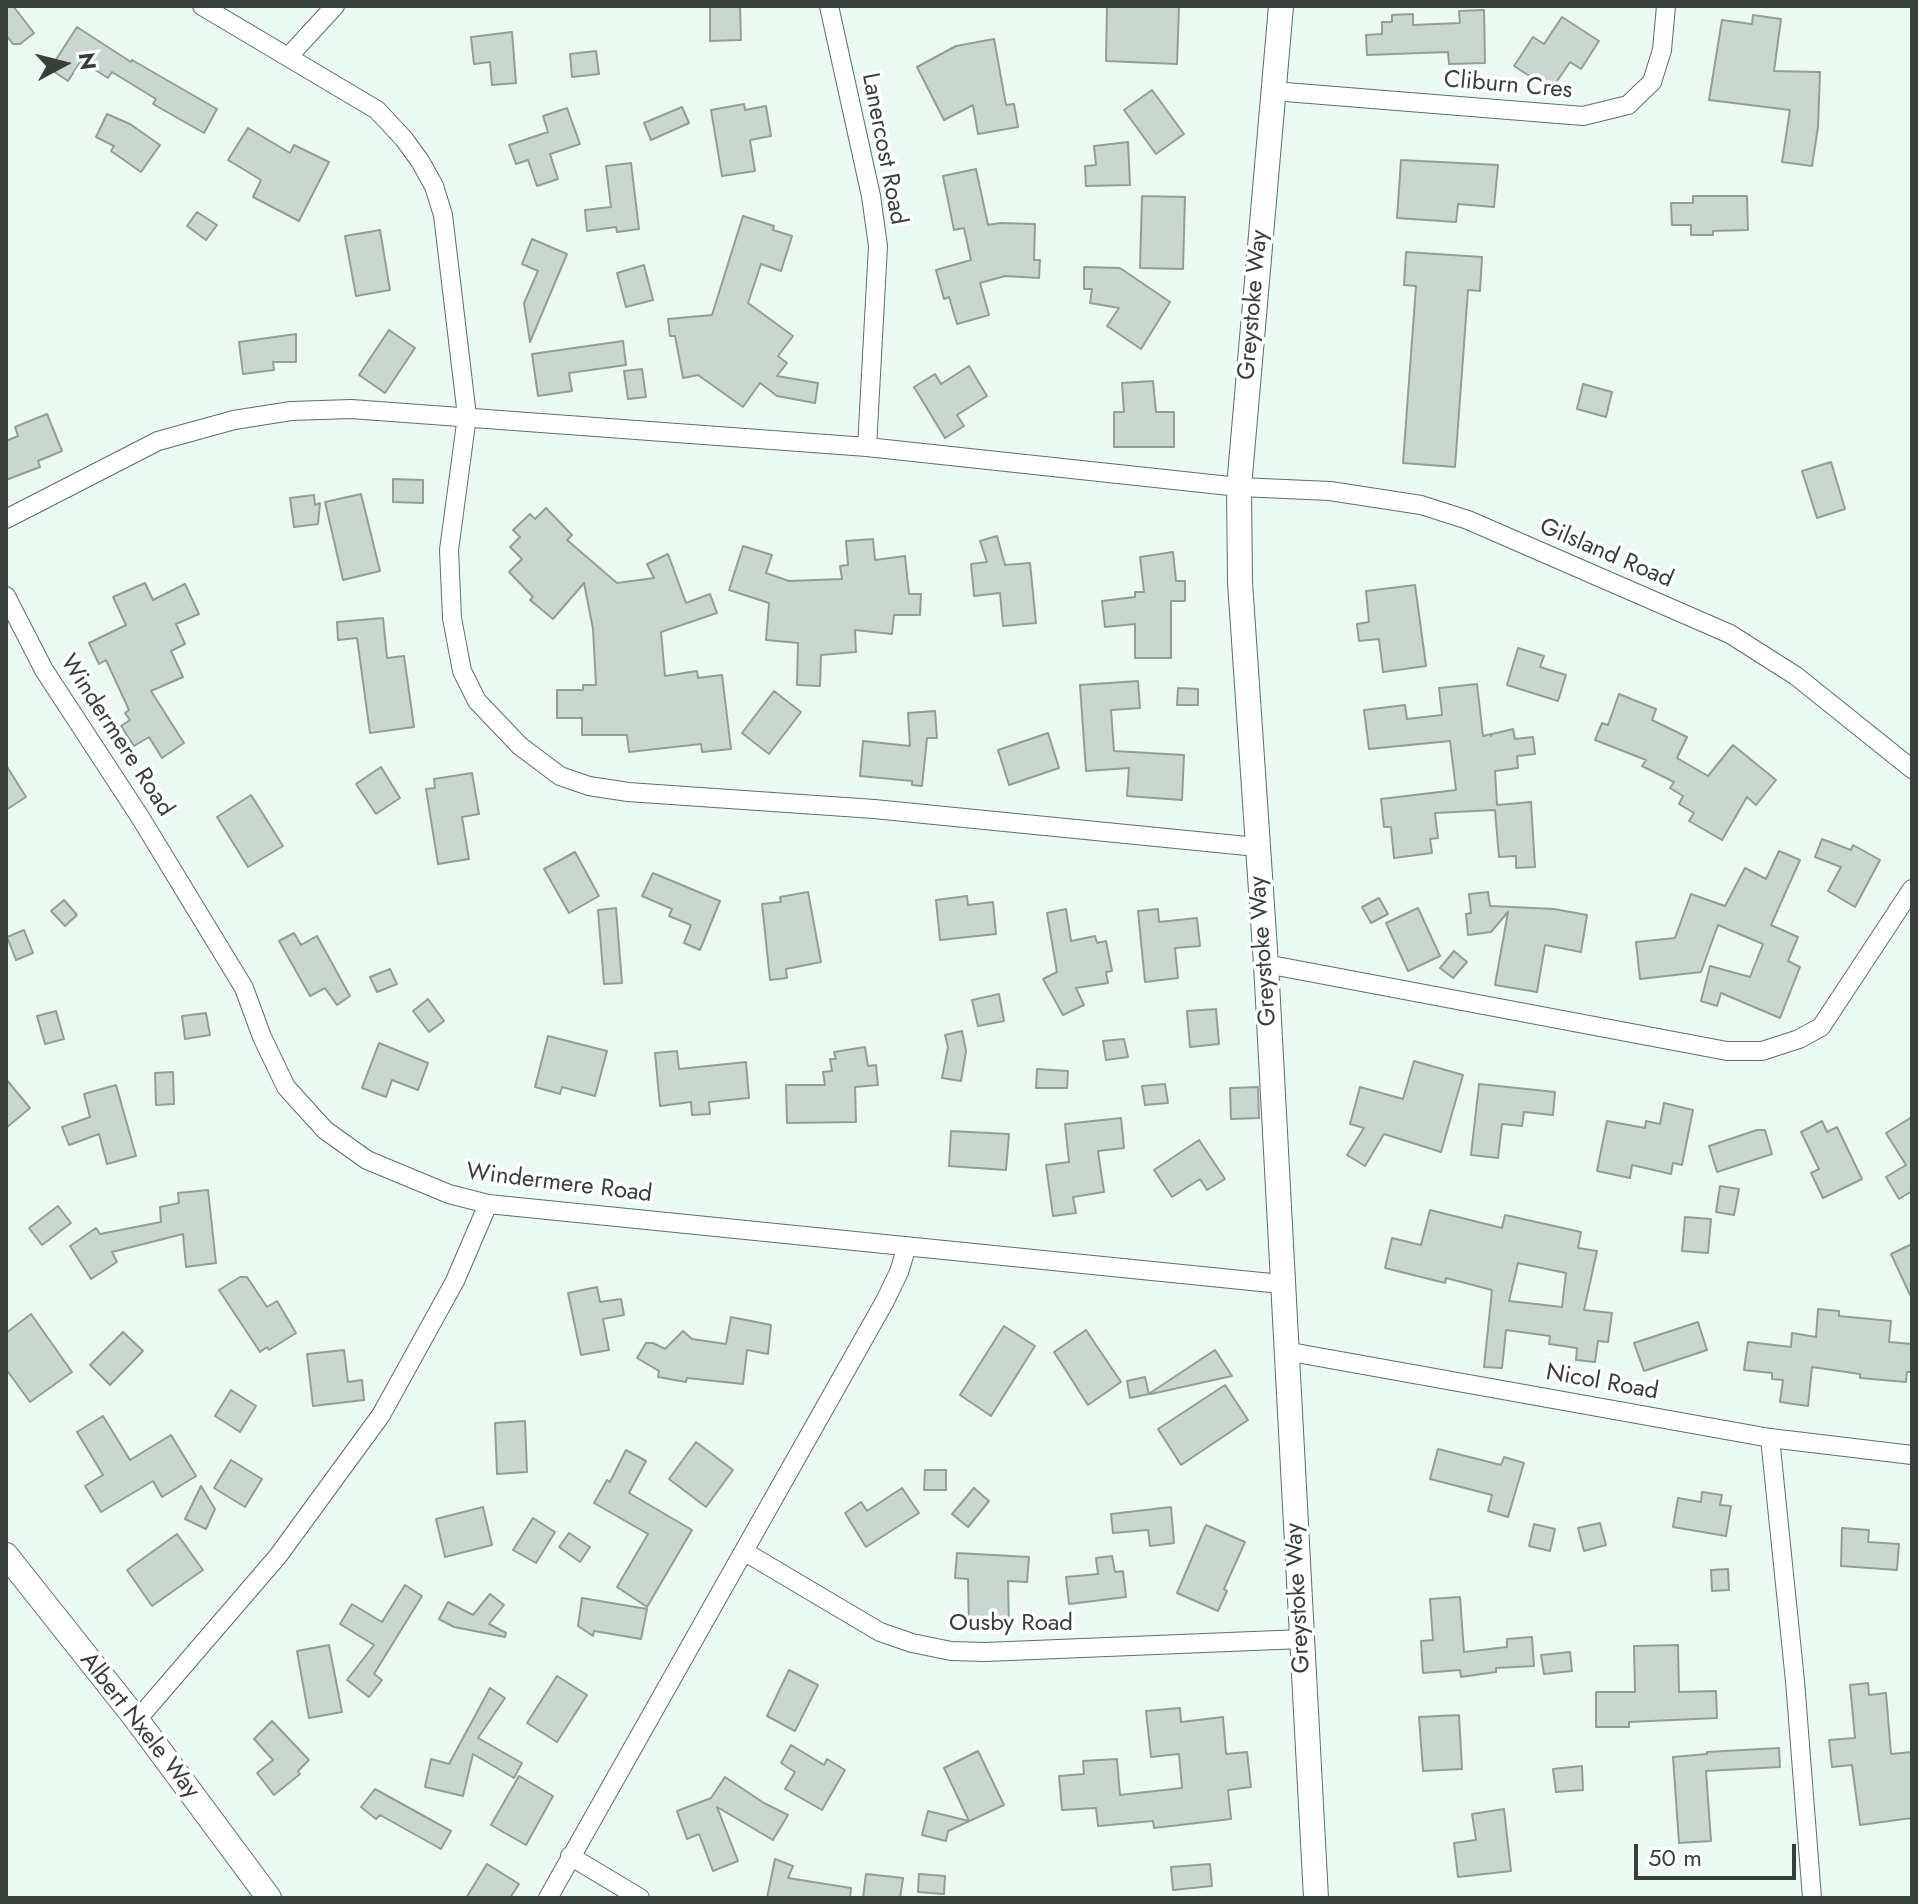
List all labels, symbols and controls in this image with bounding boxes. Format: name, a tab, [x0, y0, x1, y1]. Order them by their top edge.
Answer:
north arrow	[24, 24, 104, 104]
text: N	[71, 50, 105, 72]
street label: Cliburn Cres	[1443, 66, 1573, 106]
street label: Lanercost Road	[854, 71, 912, 227]
street label: Greystoke Way	[1233, 229, 1275, 381]
street label: Gilsland Road	[1535, 513, 1677, 595]
street label: Windermere Road	[53, 650, 179, 822]
street label: Greystoke Way	[1244, 875, 1284, 1027]
street label: Windermere Road	[464, 1158, 654, 1210]
street label: Nicol Road	[1543, 1359, 1661, 1407]
street label: Greystoke Way	[1281, 1522, 1317, 1674]
street label: Ousby Road	[949, 1610, 1073, 1638]
street label: Albert Nxele Way	[73, 1647, 205, 1805]
scale bar	[1638, 1828, 1800, 1878]
text: 50 m	[1648, 1840, 1702, 1875]

